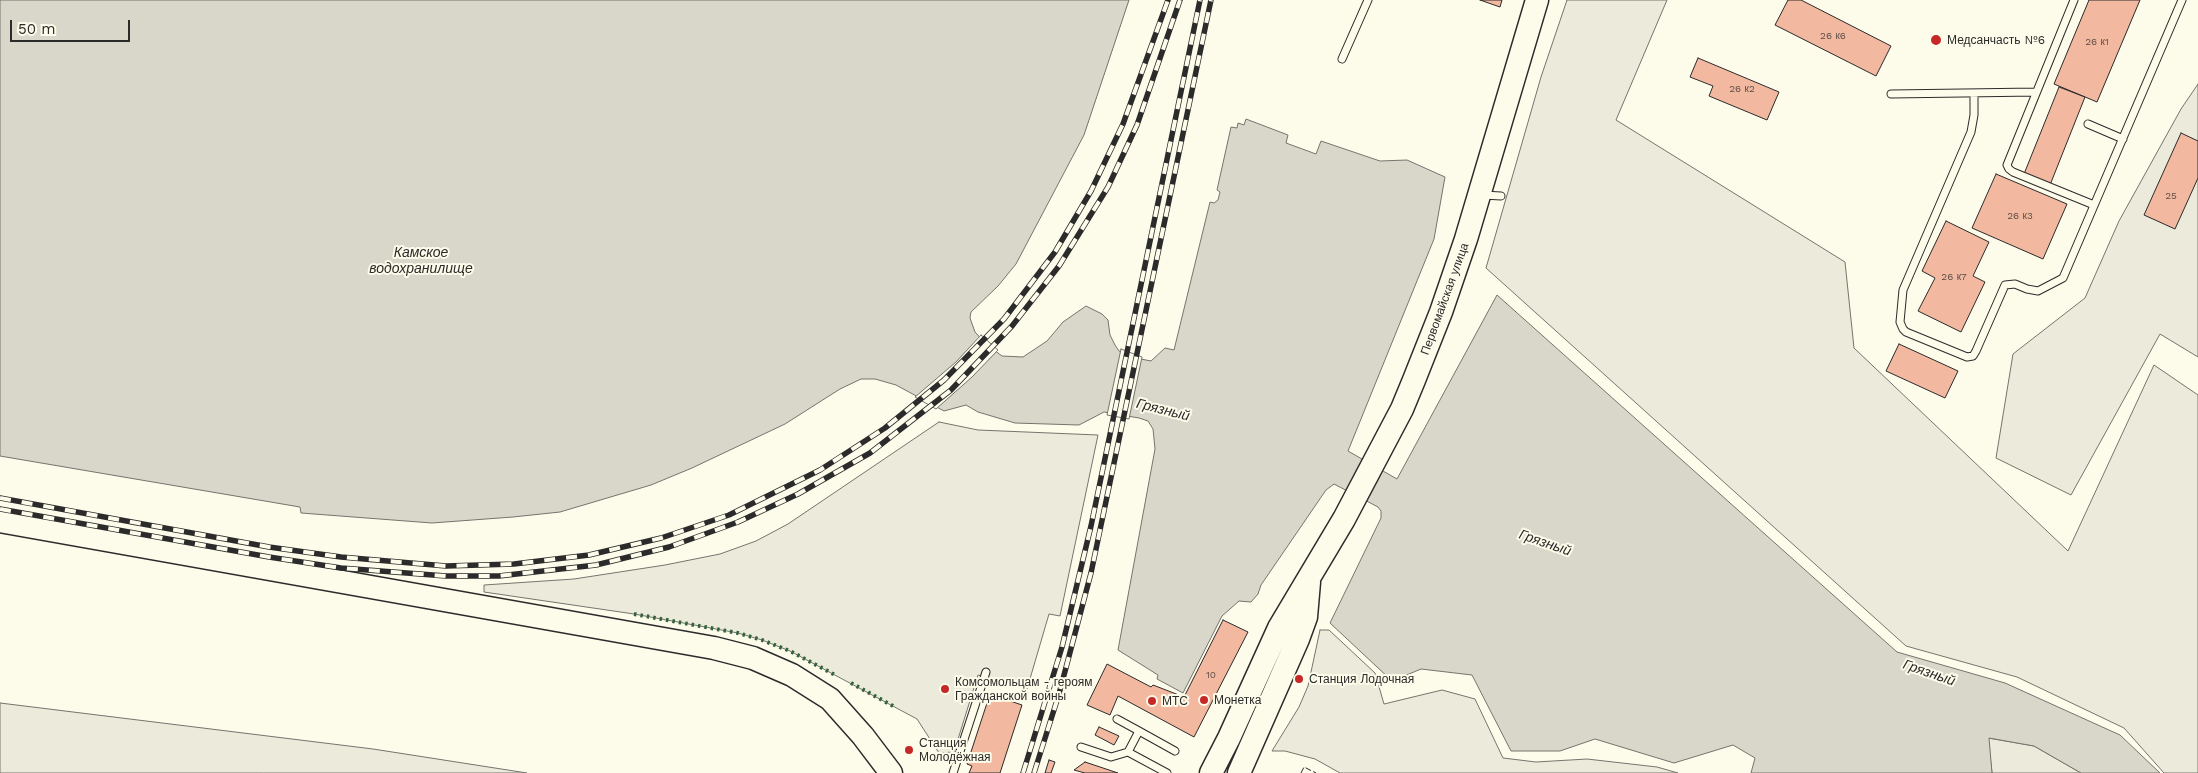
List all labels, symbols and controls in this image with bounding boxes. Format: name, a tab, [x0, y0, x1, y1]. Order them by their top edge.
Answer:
scale bar	[12, 10, 132, 42]
text: 50 m	[18, 20, 55, 38]
house number: 26 к6	[1820, 30, 1846, 42]
marker: Медсанчасть №6	[1929, 33, 1943, 47]
place label: Медсанчасть №6	[1947, 33, 2045, 47]
house number: 26 к1	[2085, 36, 2109, 48]
house number: 26 к2	[1729, 83, 1755, 95]
house number: 25	[2165, 190, 2177, 202]
house number: 26 к3	[2007, 210, 2033, 222]
street label: Первомайская улица	[1418, 241, 1472, 357]
water label: Камское водохранилище	[369, 245, 473, 278]
house number: 26 к7	[1941, 271, 1967, 283]
water label: Грязный	[1135, 395, 1191, 425]
water label: Грязный	[1517, 526, 1573, 560]
water label: Грязный	[1901, 656, 1957, 690]
house number: 10	[1206, 669, 1216, 681]
place label: Станция Лодочная	[1309, 672, 1414, 686]
marker: Станция Лодочная	[1293, 673, 1305, 685]
place label: Комсомольцам - героям Гражданской войны	[955, 675, 1093, 703]
marker: Комсомольцам - героям Гражданской войны	[939, 683, 951, 695]
place label: Монетка	[1214, 693, 1261, 707]
place label: МТС	[1162, 694, 1188, 708]
marker: Монетка	[1198, 694, 1210, 706]
marker: МТС	[1146, 695, 1158, 707]
place label: Станция Молодёжная	[919, 736, 991, 764]
marker: Станция Молодёжная	[903, 744, 915, 756]

